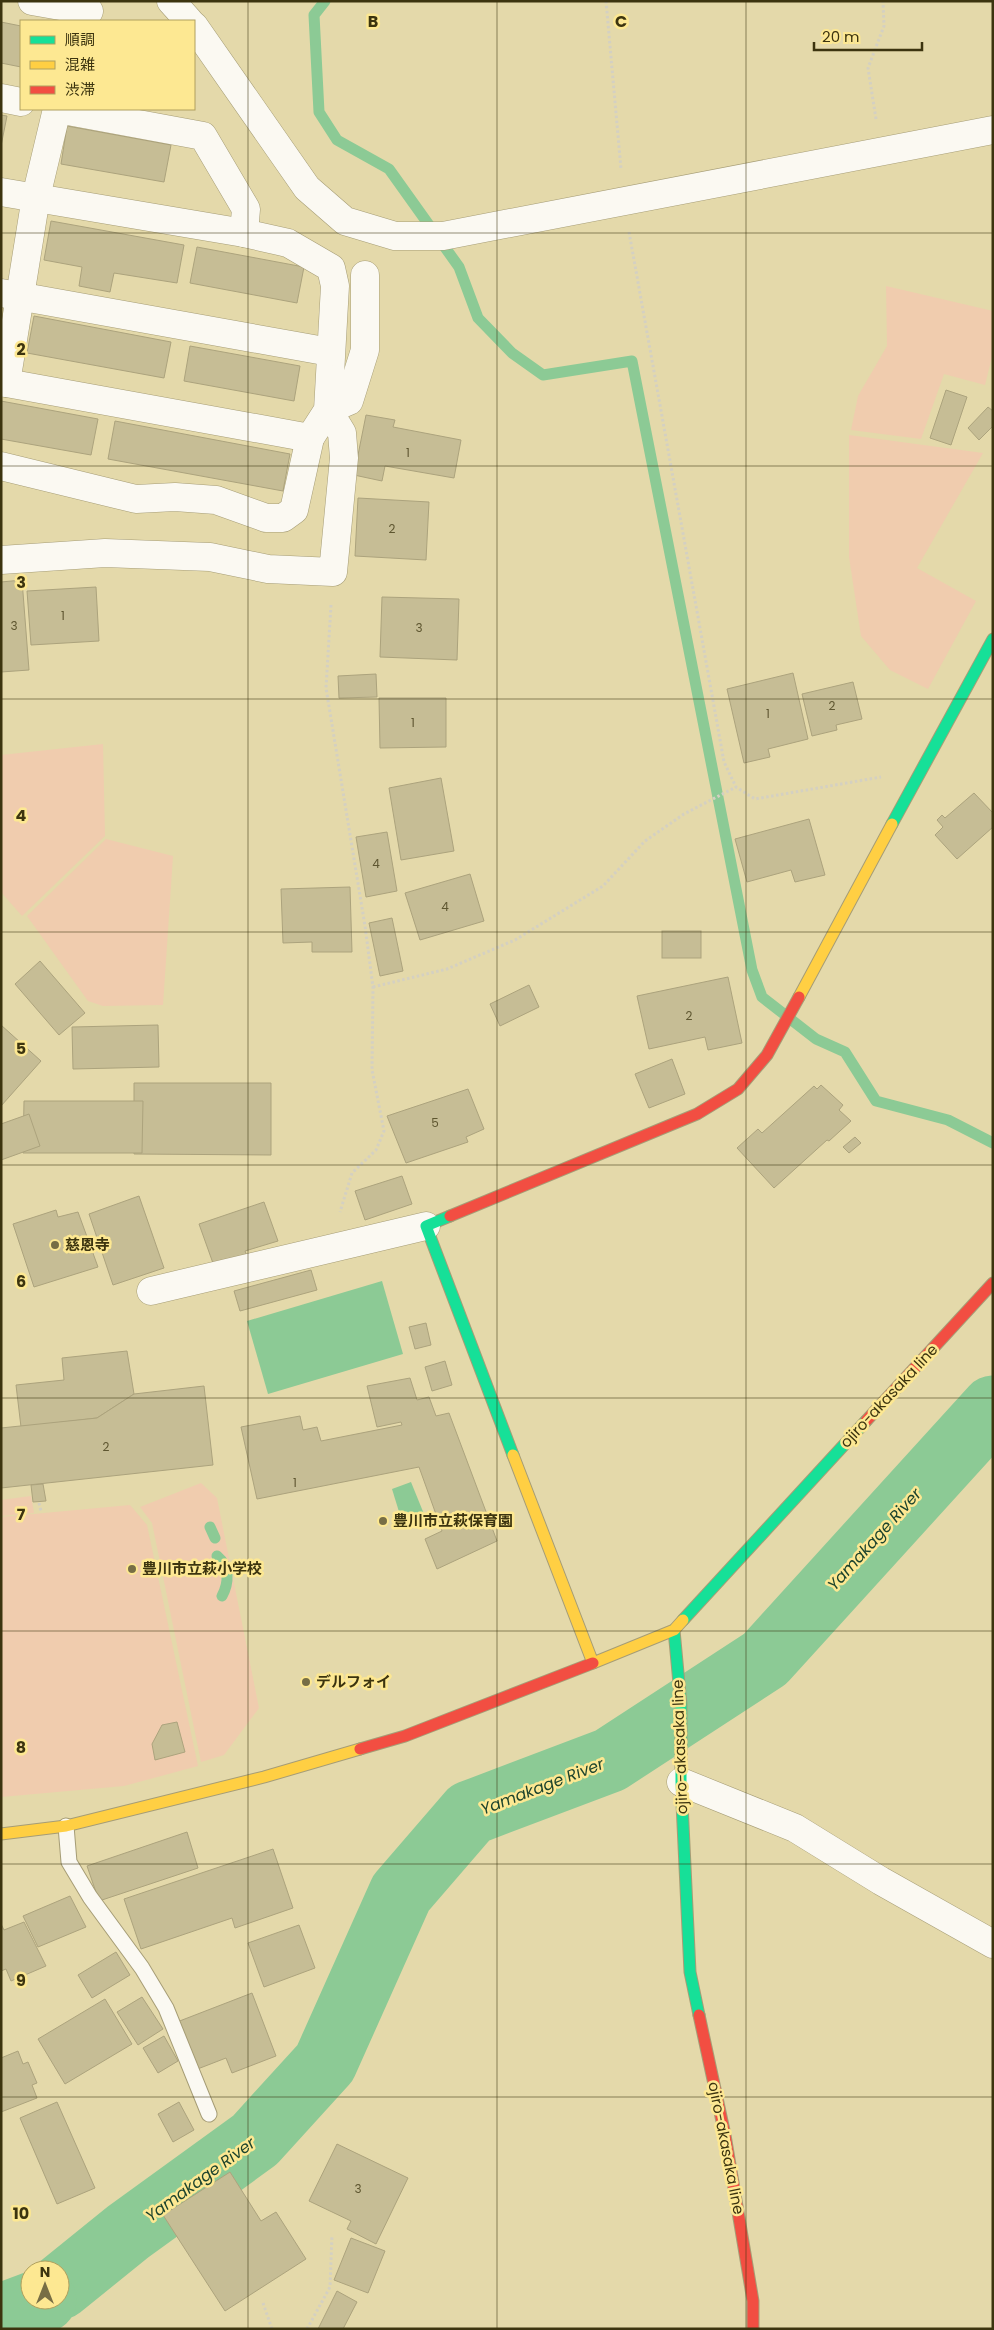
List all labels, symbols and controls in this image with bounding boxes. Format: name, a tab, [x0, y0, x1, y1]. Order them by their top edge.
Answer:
text: B	[368, 10, 378, 33]
text: C	[615, 10, 627, 33]
legend	[20, 20, 195, 110]
scale bar	[814, 20, 922, 52]
text: 20 m	[822, 26, 860, 47]
text: 順調	[65, 29, 95, 50]
text: 混雑	[65, 54, 95, 75]
text: 渋滞	[65, 79, 95, 100]
text: 2	[16, 338, 26, 361]
house number: 1	[406, 444, 410, 461]
house number: 2	[389, 520, 396, 537]
text: 3	[16, 571, 26, 594]
house number: 1	[61, 607, 65, 624]
house number: 3	[10, 617, 18, 634]
house number: 3	[415, 619, 423, 636]
house number: 2	[829, 697, 836, 714]
house number: 1	[766, 705, 770, 722]
house number: 1	[411, 714, 415, 731]
text: 4	[16, 804, 27, 827]
house number: 4	[372, 855, 380, 872]
house number: 4	[441, 898, 449, 915]
house number: 2	[686, 1007, 693, 1024]
text: 5	[16, 1037, 26, 1060]
house number: 5	[431, 1114, 439, 1131]
place label: 慈恩寺	[65, 1234, 110, 1255]
marker: 慈恩寺	[49, 1239, 61, 1251]
text: 6	[16, 1270, 26, 1293]
street label: ojiro-akasaka line	[835, 1339, 942, 1452]
house number: 2	[103, 1438, 110, 1455]
house number: 1	[293, 1474, 297, 1491]
water label: Yamakage River	[822, 1482, 927, 1596]
text: 7	[17, 1503, 26, 1526]
place label: 豊川市立萩保育園	[393, 1510, 513, 1531]
marker: 豊川市立萩保育園	[377, 1515, 389, 1527]
place label: 豊川市立萩小学校	[142, 1558, 262, 1579]
marker: 豊川市立萩小学校	[126, 1563, 138, 1575]
place label: デルフォイ	[316, 1671, 391, 1692]
marker: デルフォイ	[300, 1676, 312, 1688]
street label: ojiro-akasaka line	[667, 1679, 692, 1815]
text: 8	[16, 1736, 26, 1759]
water label: Yamakage River	[477, 1752, 608, 1821]
text: 9	[16, 1969, 26, 1992]
street label: ojiro-akasaka line	[703, 2080, 750, 2216]
water label: Yamakage River	[141, 2131, 261, 2227]
house number: 3	[354, 2180, 362, 2197]
text: 10	[13, 2202, 29, 2225]
north arrow	[20, 2260, 70, 2310]
text: N	[40, 2262, 50, 2282]

